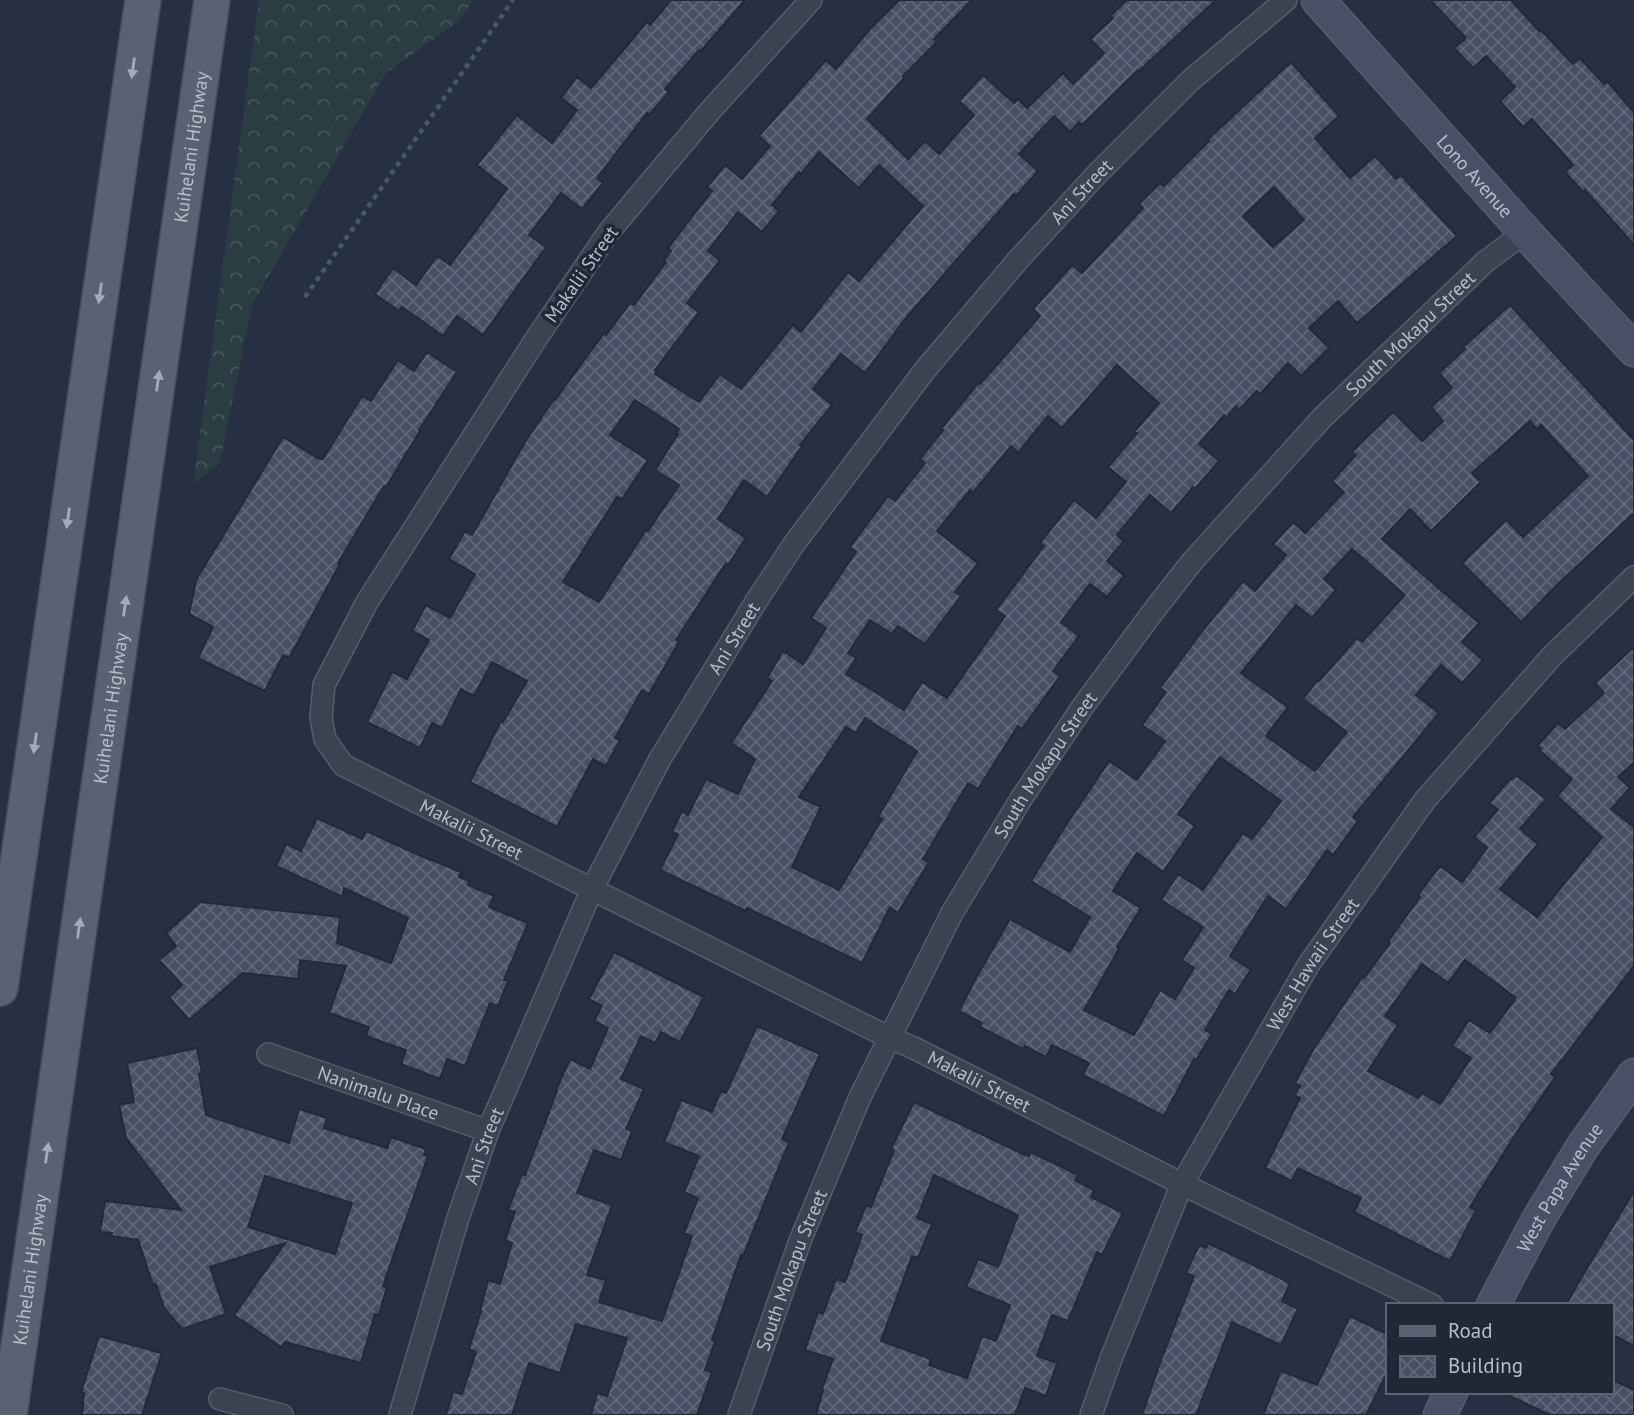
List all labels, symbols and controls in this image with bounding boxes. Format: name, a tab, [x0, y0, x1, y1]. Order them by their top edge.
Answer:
one-way arrow	[127, 57, 138, 79]
street label: Kuihelani Highway	[168, 70, 214, 224]
street label: Lono Avenue	[1432, 130, 1518, 223]
street label: Ani Street	[1045, 153, 1118, 229]
street label: Makalii Street	[539, 221, 623, 327]
street label: South Mokapu Street	[1340, 266, 1481, 401]
one-way arrow	[95, 282, 106, 304]
one-way arrow	[152, 370, 163, 392]
one-way arrow	[62, 507, 73, 529]
one-way arrow	[120, 595, 131, 617]
street label: Ani Street	[703, 597, 765, 679]
street label: Kuihelani Highway	[88, 631, 133, 786]
street label: South Mokapu Street	[988, 686, 1102, 842]
one-way arrow	[30, 732, 41, 754]
street label: Makalii Street	[416, 793, 528, 865]
street label: West Hawaii Street	[1261, 893, 1364, 1035]
one-way arrow	[74, 917, 85, 939]
street label: Makalii Street	[924, 1045, 1035, 1118]
street label: Nanimalu Place	[315, 1060, 442, 1125]
street label: Ani Street	[459, 1103, 509, 1187]
street label: West Papa Avenue	[1511, 1118, 1608, 1256]
one-way arrow	[41, 1142, 52, 1164]
street label: South Mokapu Street	[750, 1185, 832, 1354]
street label: Kuihelani Highway	[7, 1192, 53, 1347]
legend	[1386, 1303, 1613, 1394]
text: Road	[1448, 1317, 1492, 1344]
text: Building	[1448, 1352, 1523, 1379]

